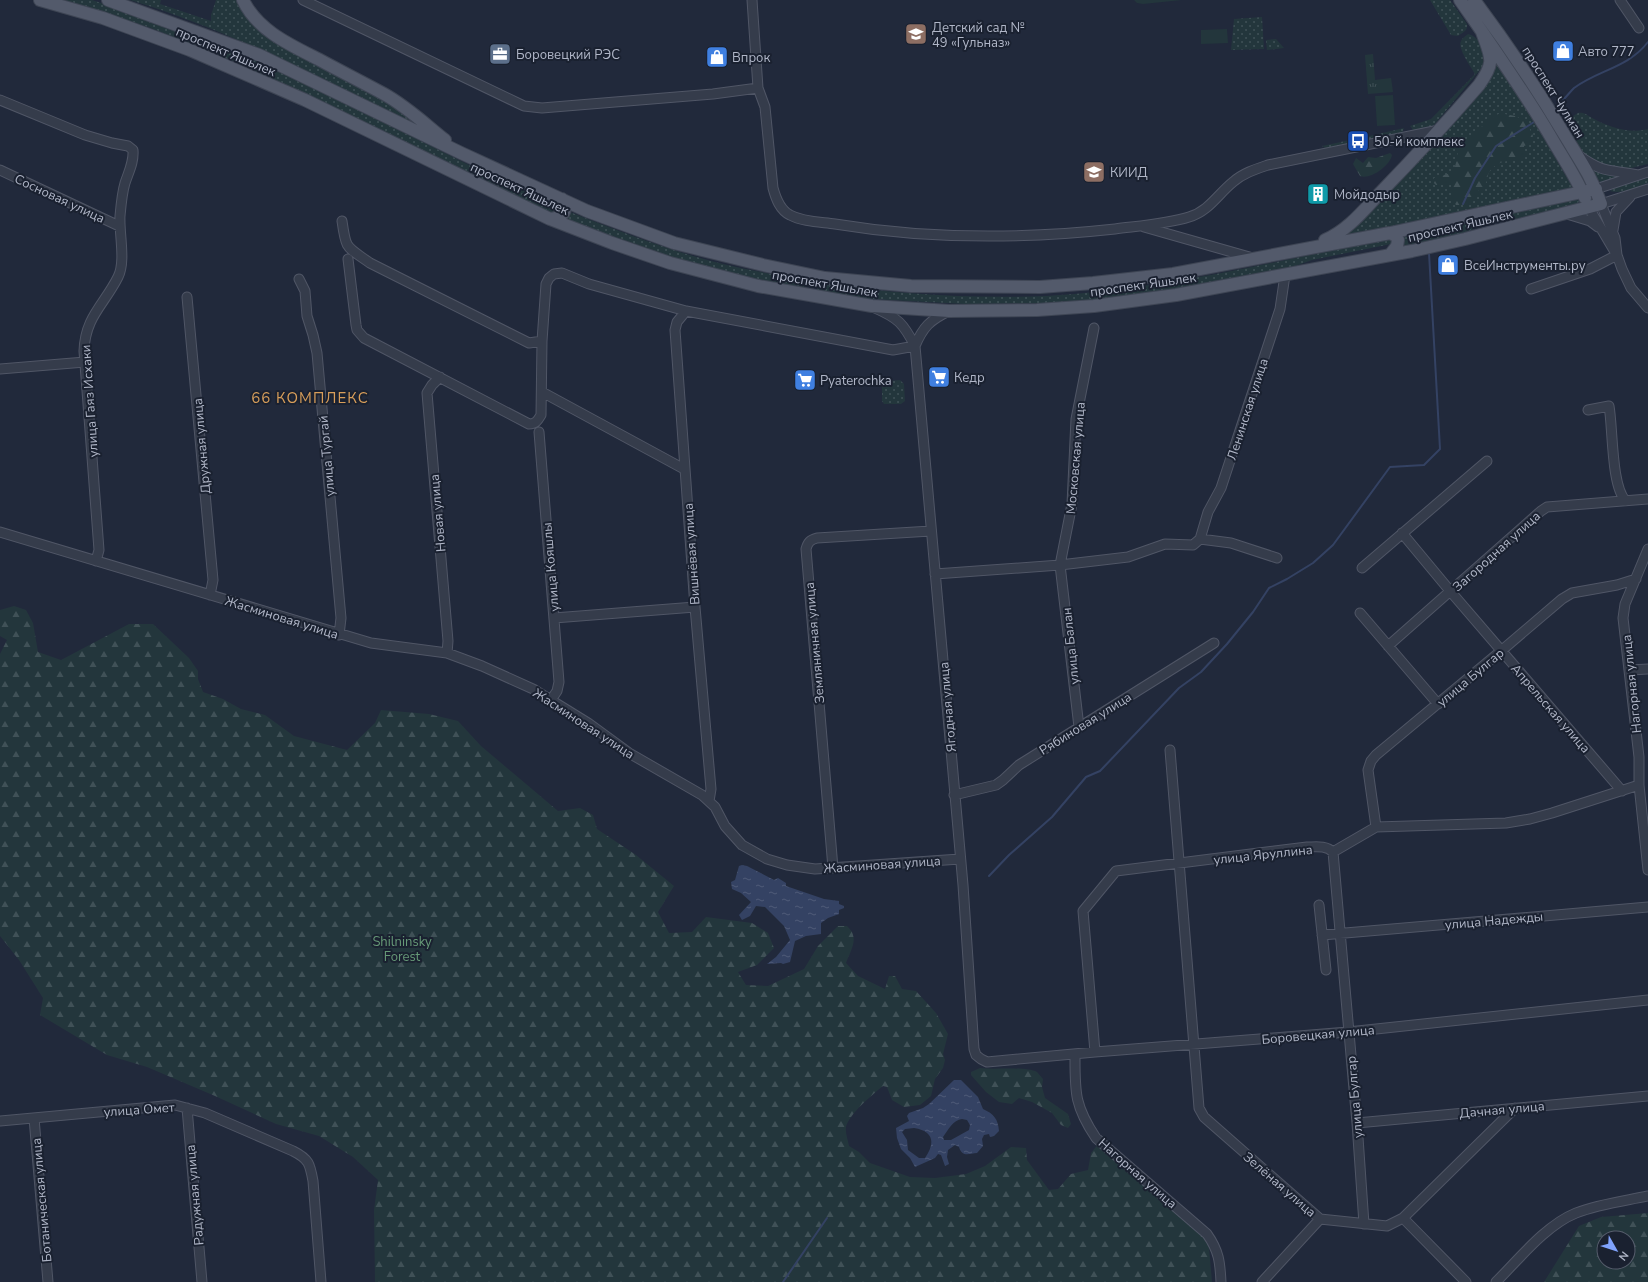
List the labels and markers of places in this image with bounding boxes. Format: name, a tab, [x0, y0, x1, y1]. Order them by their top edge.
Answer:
place label: Детский сад № 49 «Гульназ»	[932, 19, 1025, 52]
school or university icon: Детский сад № 49 «Гульназ»	[903, 21, 929, 47]
shop icon: Авто 777	[1550, 38, 1576, 64]
office icon: Боровецкий РЭС	[487, 41, 513, 67]
place label: Авто 777	[1578, 43, 1635, 61]
shop icon: Впрок	[704, 44, 730, 70]
place label: Боровецкий РЭС	[516, 46, 620, 64]
place label: Впрок	[732, 49, 770, 67]
bus stop icon: 50-й комплекс	[1345, 128, 1371, 154]
place label: 50-й комплекс	[1374, 133, 1464, 151]
school or university icon: КИИД	[1081, 159, 1107, 185]
place label: КИИД	[1110, 164, 1148, 182]
building icon: Мойдодыр	[1305, 181, 1331, 207]
place label: Мойдодыр	[1334, 186, 1400, 204]
shop icon: ВсеИнструменты.ру	[1435, 252, 1461, 278]
place label: ВсеИнструменты.ру	[1464, 257, 1586, 275]
supermarket icon: Кедр	[926, 364, 952, 390]
supermarket icon: Pyaterochka	[792, 367, 818, 393]
place label: Кедр	[954, 369, 985, 387]
place label: Pyaterochka	[820, 372, 892, 390]

